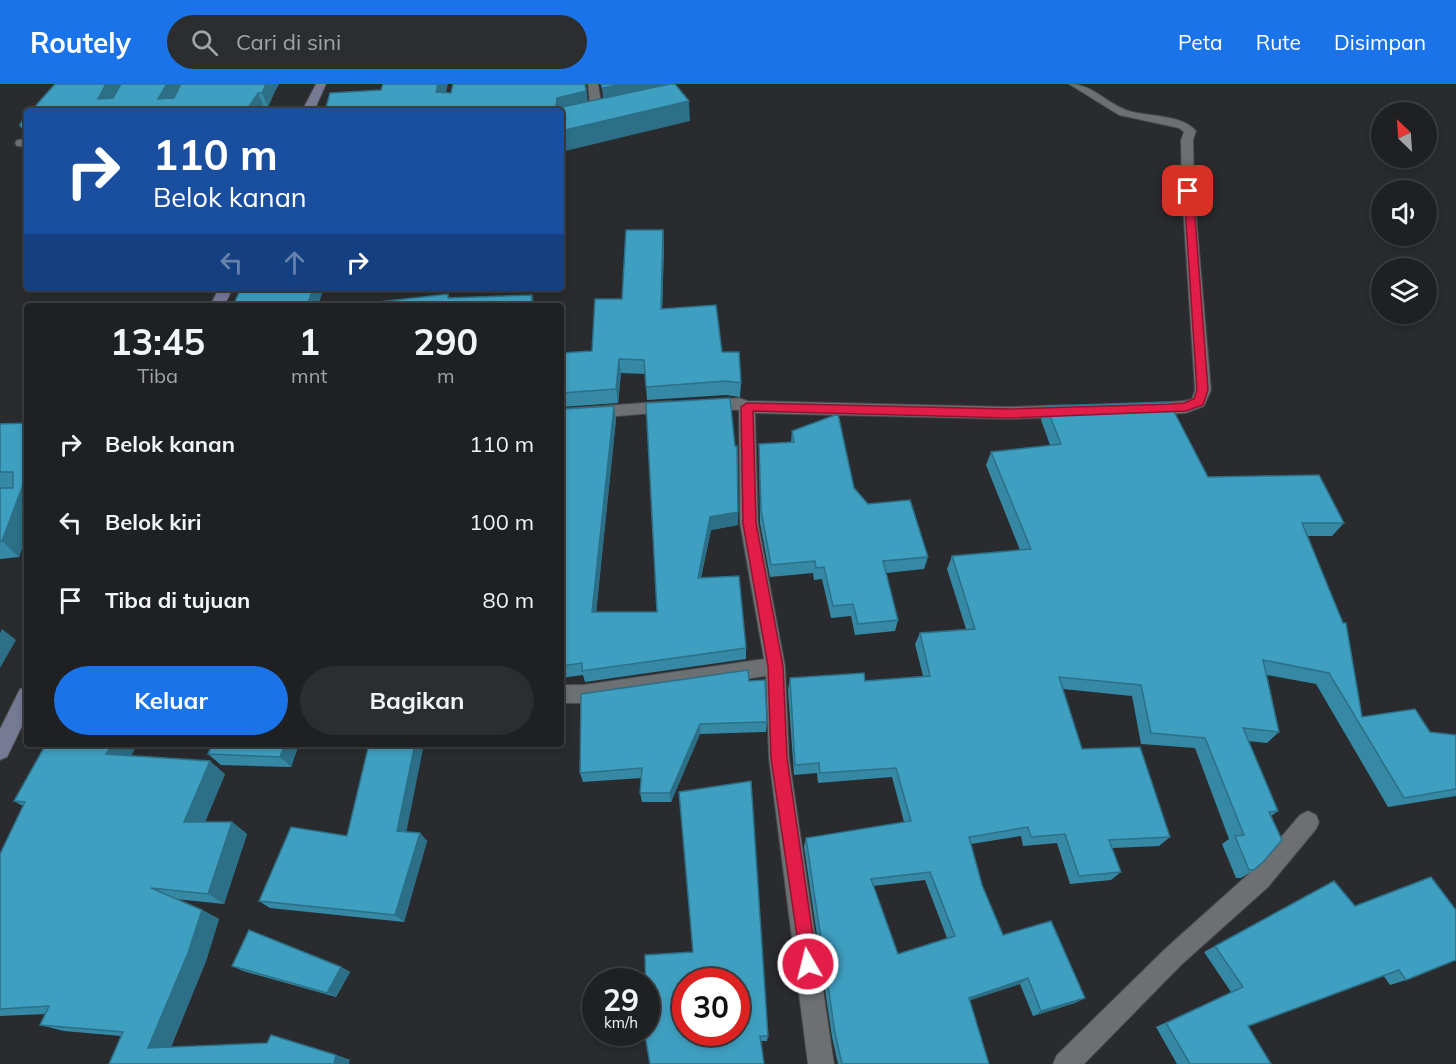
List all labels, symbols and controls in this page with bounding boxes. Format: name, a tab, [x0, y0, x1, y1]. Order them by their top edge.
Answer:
search box	[167, 15, 587, 69]
text: Routely	[30, 25, 131, 60]
icon: search	[188, 26, 221, 59]
text: Cari di sini	[236, 28, 341, 56]
text: Peta	[1178, 29, 1223, 55]
text: Rute	[1256, 29, 1301, 55]
text: Disimpan	[1334, 29, 1426, 55]
north arrow	[1371, 102, 1437, 168]
map controls	[1371, 102, 1437, 324]
text: 110 m	[153, 128, 278, 181]
icon: right	[54, 132, 132, 210]
pin	[1162, 165, 1213, 216]
icon: arrive	[1171, 174, 1204, 207]
text: Belok kanan	[153, 180, 307, 214]
button: sound	[1371, 180, 1437, 246]
icon: left	[215, 246, 248, 279]
icon: ahead	[278, 246, 311, 279]
icon: right	[341, 246, 374, 279]
button: layers	[1371, 258, 1437, 324]
text: 13:45	[110, 319, 205, 364]
text: 1	[298, 319, 320, 364]
text: 290	[413, 319, 478, 364]
text: Tiba	[137, 363, 178, 388]
text: mnt	[291, 363, 327, 388]
text: m	[437, 363, 454, 388]
icon: right	[54, 428, 87, 461]
text: Belok kanan	[105, 430, 235, 458]
text: 110 m	[469, 430, 534, 458]
icon: left	[54, 506, 87, 539]
text: Belok kiri	[105, 508, 201, 536]
text: 100 m	[469, 508, 534, 536]
icon: arrive	[54, 584, 87, 617]
text: Tiba di tujuan	[105, 586, 250, 614]
text: 80 m	[483, 586, 534, 614]
button: Keluar	[54, 666, 288, 735]
button: Bagikan	[300, 666, 534, 735]
position arrow	[776, 932, 840, 996]
speed limit sign: 30	[672, 968, 750, 1046]
text: 29	[603, 981, 639, 1019]
text: km/h	[604, 1013, 638, 1032]

